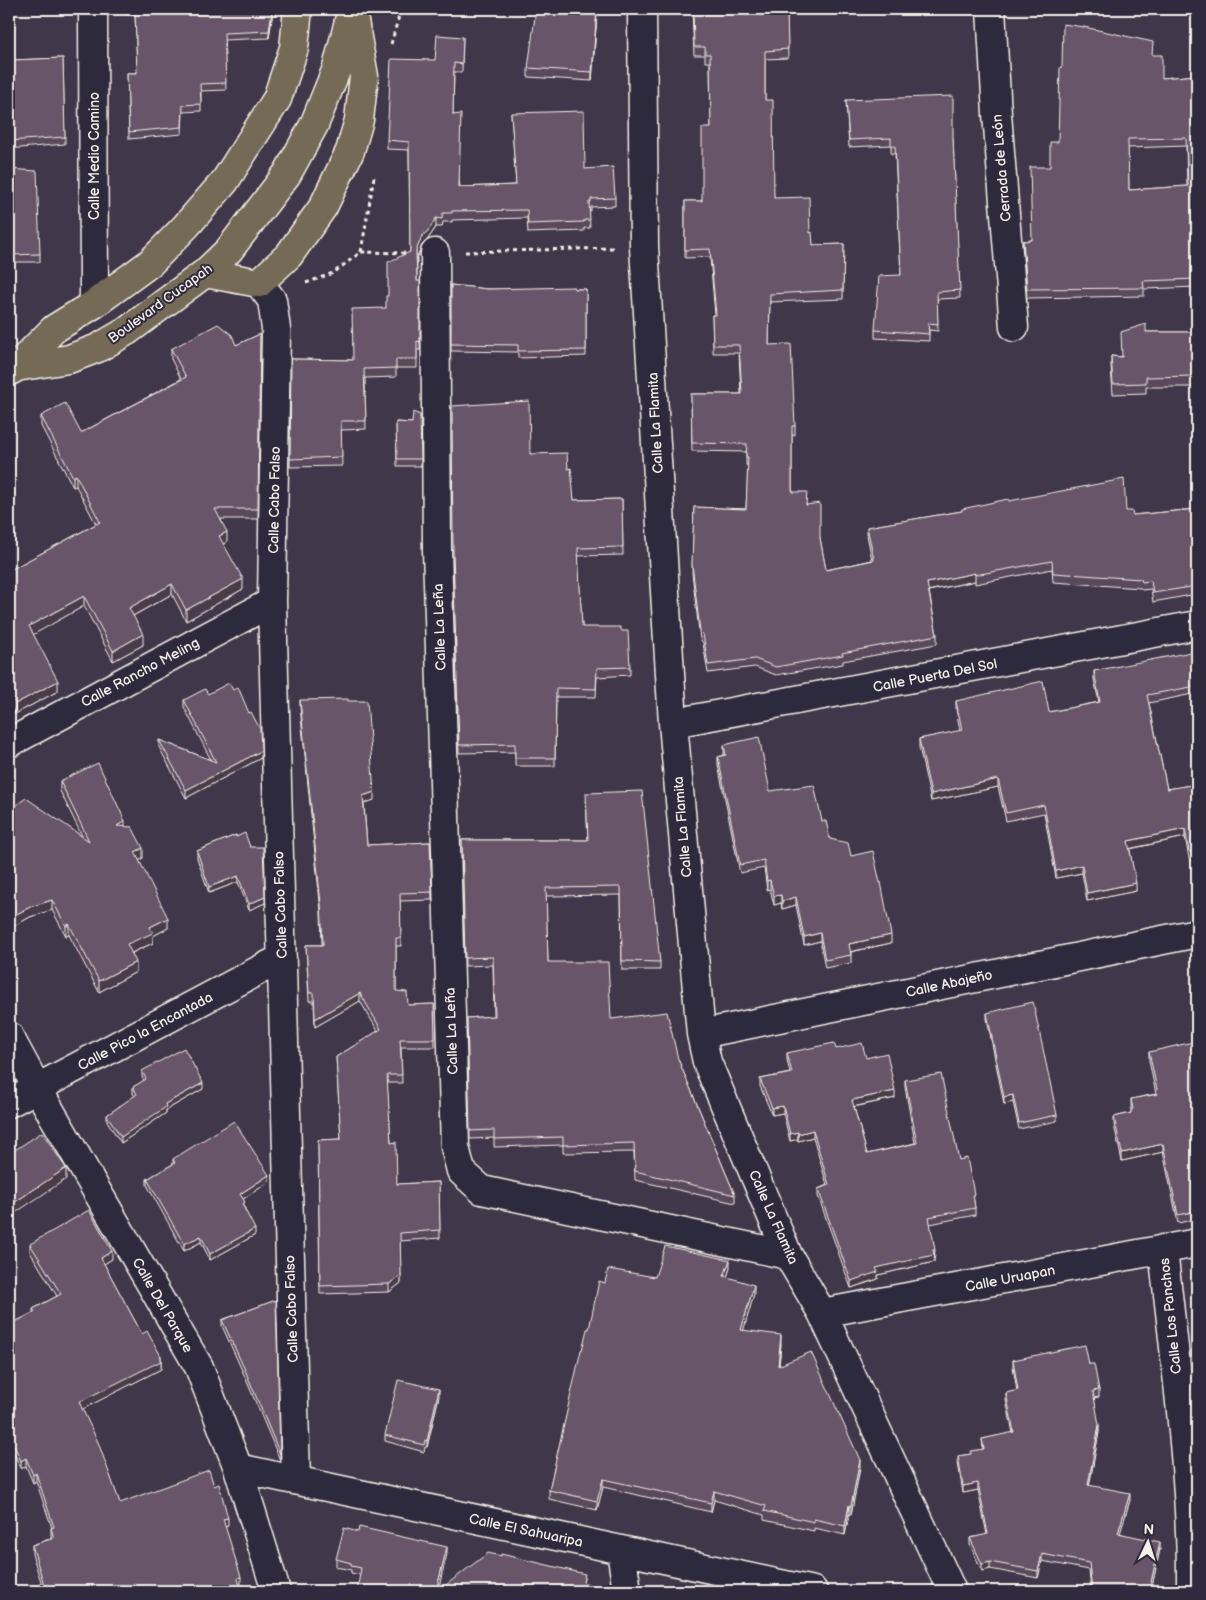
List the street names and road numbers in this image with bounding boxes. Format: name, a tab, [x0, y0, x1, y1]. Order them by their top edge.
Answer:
street label: Calle Medio Camino	[86, 92, 103, 220]
street label: Cerrada de León	[988, 113, 1015, 222]
street label: Boulevard Cucapah	[105, 260, 216, 347]
street label: Calle La Flamita	[644, 372, 667, 474]
street label: Calle Cabo Falso	[265, 446, 284, 554]
street label: Calle La Leña	[429, 583, 450, 671]
street label: Calle Rancho Meling	[78, 634, 202, 711]
street label: Calle Puerta Del Sol	[871, 655, 999, 696]
street label: Calle La Flamita	[670, 776, 695, 878]
street label: Calle Cabo Falso	[270, 851, 291, 959]
street label: Calle Abajeño	[904, 966, 994, 1001]
street label: Calle La Leña	[441, 987, 462, 1075]
street label: Calle Pico la Encantada	[75, 989, 216, 1074]
street label: Calle La Flamita	[745, 1167, 802, 1267]
street label: Calle Del Parque	[129, 1255, 197, 1356]
street label: Calle Cabo Falso	[281, 1255, 302, 1363]
street label: Calle Los Panchos	[1156, 1257, 1185, 1375]
street label: Calle Uruapan	[964, 1261, 1057, 1296]
street label: Calle El Sahuaripa	[467, 1510, 585, 1551]

